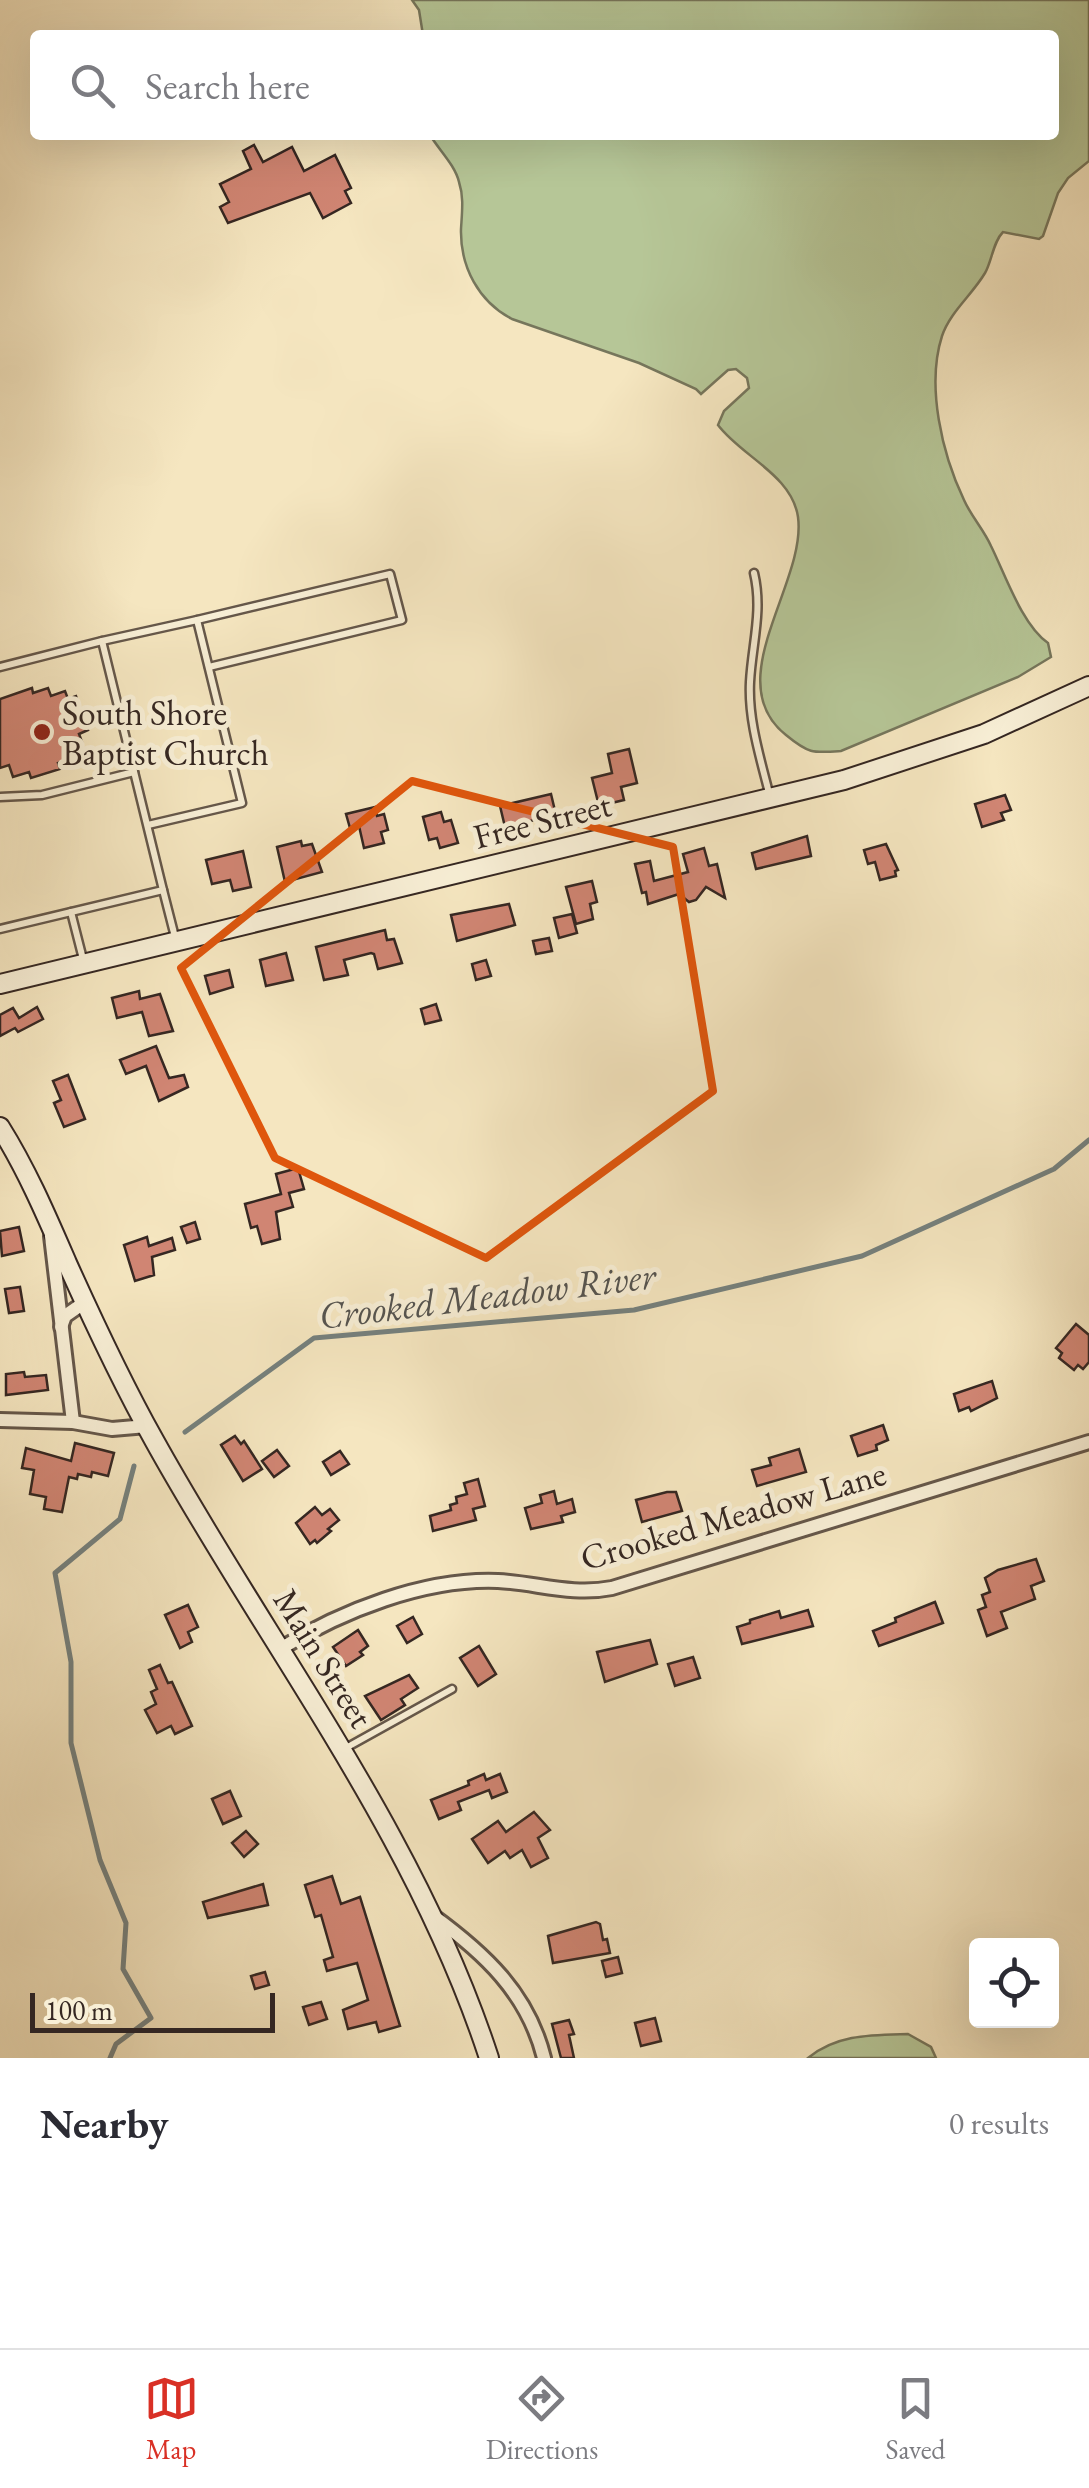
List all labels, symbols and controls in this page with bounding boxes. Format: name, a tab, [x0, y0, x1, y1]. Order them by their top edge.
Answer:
search box	[30, 30, 1059, 140]
icon: search	[65, 58, 120, 113]
text: Search here	[145, 61, 310, 110]
place label: South Shore Baptist Church	[62, 690, 269, 775]
marker: South Shore Baptist Church	[31, 721, 53, 743]
street label: Free Street	[468, 781, 616, 859]
water label: Crooked Meadow River	[316, 1250, 660, 1340]
street label: Crooked Meadow Lane	[575, 1450, 891, 1580]
street label: Main Street	[264, 1580, 384, 1736]
map controls	[969, 1938, 1059, 2028]
button: locate	[969, 1938, 1059, 2028]
scale bar	[30, 1988, 275, 2032]
text: 100 m	[45, 1992, 113, 2028]
text: Nearby	[40, 2096, 169, 2151]
text: 0 results	[949, 2102, 1049, 2144]
tab: Map	[144, 2371, 199, 2467]
tab: Directions	[486, 2371, 598, 2467]
tab: Saved	[885, 2371, 945, 2467]

